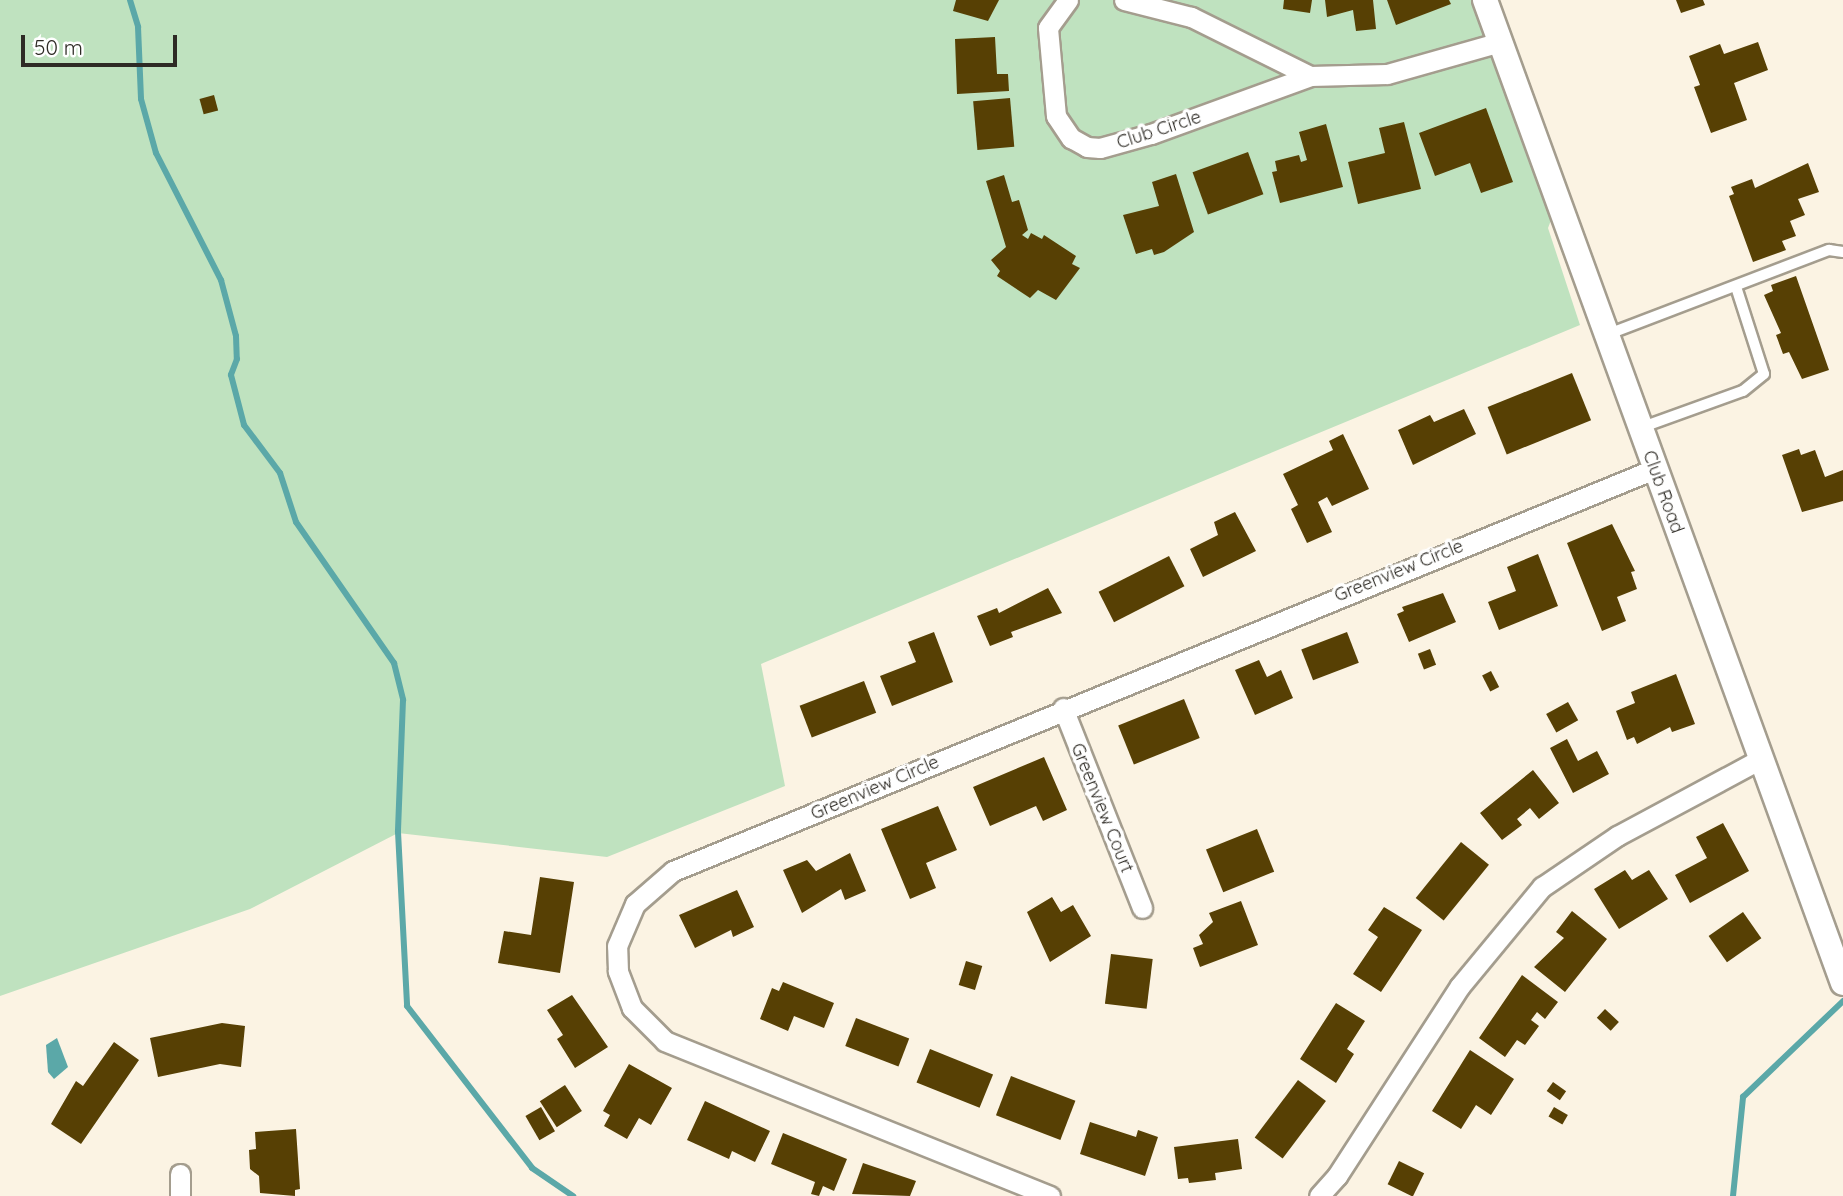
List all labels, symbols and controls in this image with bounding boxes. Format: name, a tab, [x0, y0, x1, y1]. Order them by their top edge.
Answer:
scale bar	[24, 21, 180, 65]
text: 50 m	[34, 34, 83, 60]
street label: Club Circle	[1114, 106, 1204, 154]
street label: Club Road	[1638, 448, 1688, 536]
street label: Greenview Circle	[1331, 535, 1467, 607]
street label: Greenview Court	[1066, 740, 1138, 876]
street label: Greenview Circle	[808, 751, 942, 825]

